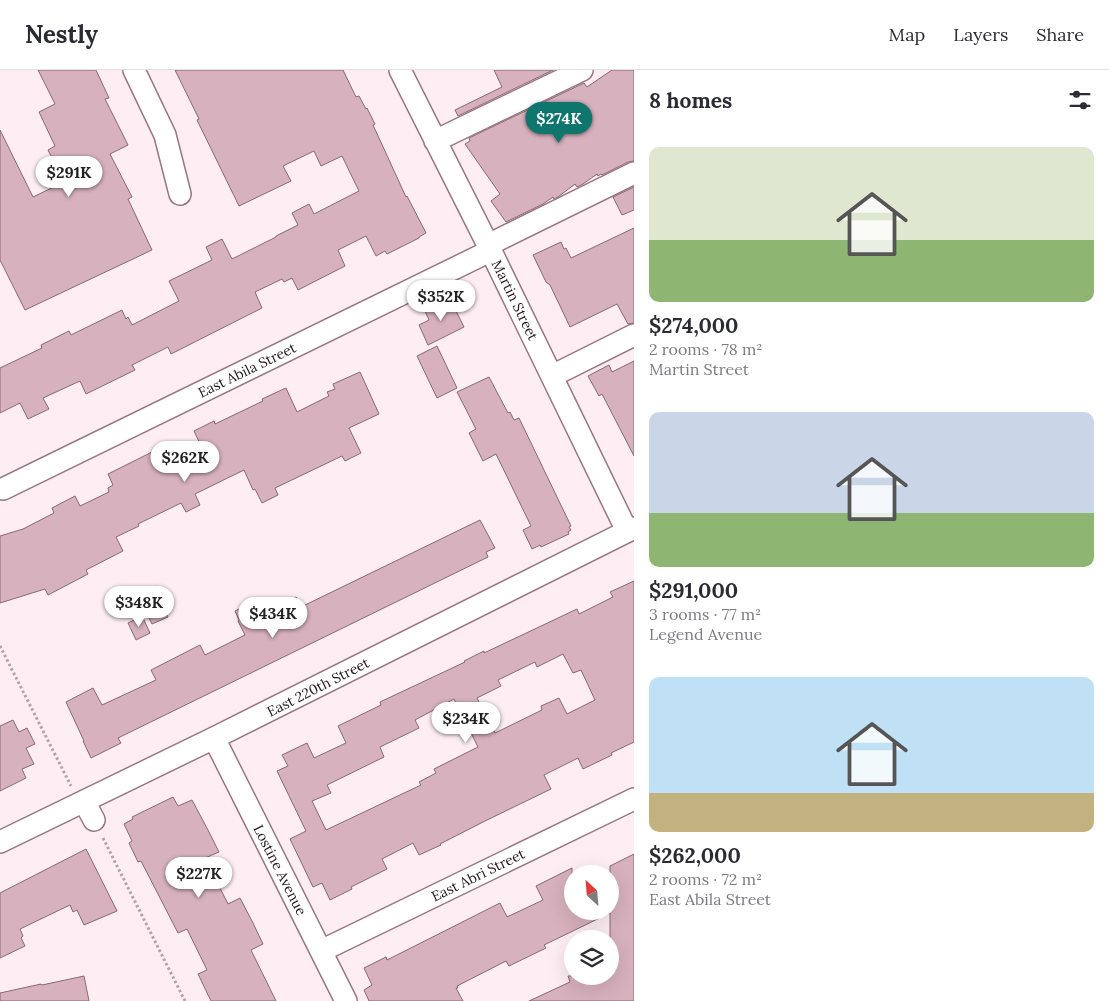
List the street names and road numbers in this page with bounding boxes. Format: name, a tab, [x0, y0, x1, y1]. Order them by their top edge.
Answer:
street label: Martin Street	[488, 257, 543, 344]
street label: East Abila Street	[195, 338, 299, 401]
street label: East 220th Street	[264, 653, 373, 721]
street label: Lostine Avenue	[249, 822, 311, 919]
street label: East Abri Street	[428, 844, 528, 905]

